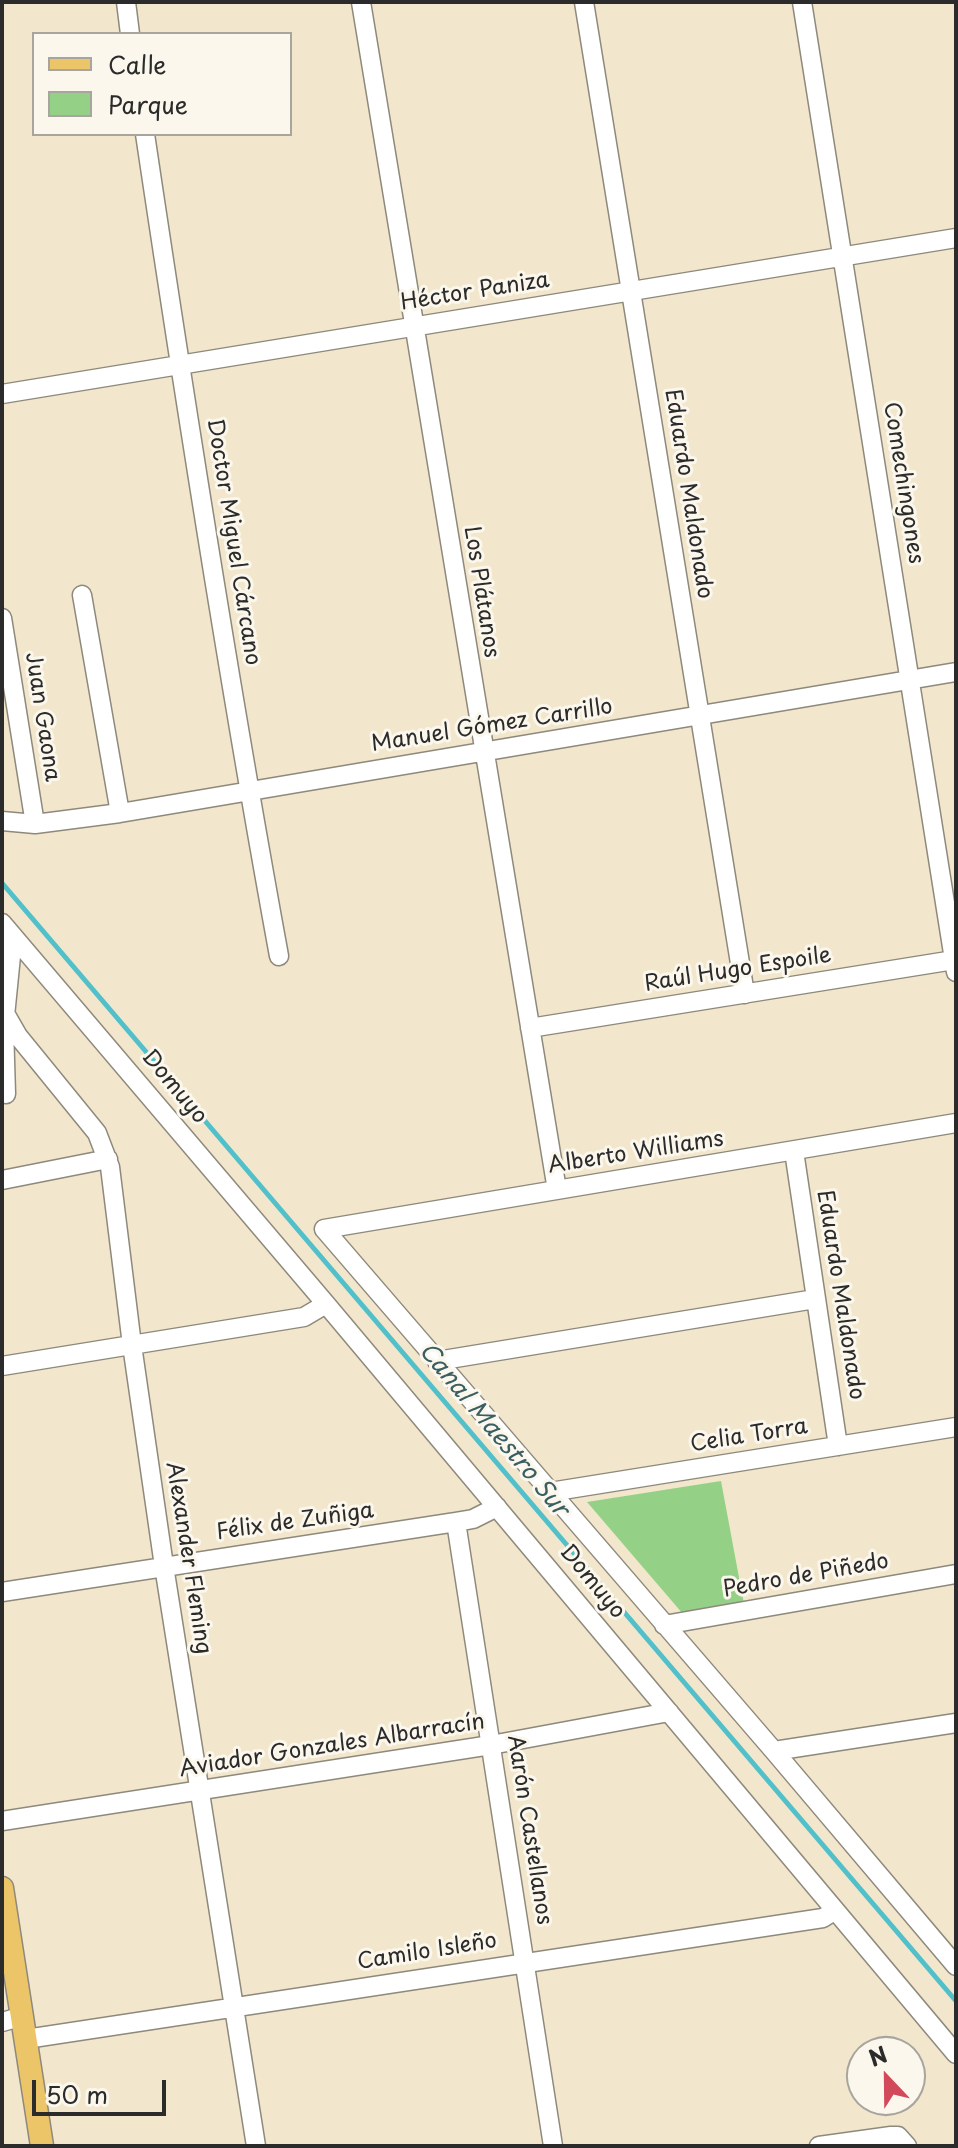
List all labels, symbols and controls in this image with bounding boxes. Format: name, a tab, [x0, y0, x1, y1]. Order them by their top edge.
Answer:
legend	[32, 32, 292, 136]
text: Calle	[108, 46, 166, 82]
text: Parque	[108, 86, 188, 122]
street label: Héctor Paniza	[399, 267, 551, 317]
street label: Eduardo Maldonado	[658, 387, 718, 601]
street label: Comechingones	[877, 400, 929, 566]
street label: Doctor Miguel Cárcano	[200, 417, 266, 667]
street label: Los Plátanos	[458, 524, 504, 660]
street label: Juan Gaona	[19, 651, 65, 783]
street label: Manuel Gómez Carrillo	[370, 694, 614, 758]
street label: Raúl Hugo Espoile	[643, 942, 833, 998]
street label: Domuyo	[135, 1045, 213, 1129]
street label: Alberto Williams	[546, 1126, 726, 1180]
street label: Eduardo Maldonado	[810, 1188, 870, 1402]
water label: Canal Maestro Sur	[412, 1337, 574, 1523]
street label: Celia Torra	[688, 1414, 810, 1458]
street label: Alexander Fleming	[160, 1460, 216, 1656]
street label: Félix de Zuñiga	[215, 1498, 375, 1546]
street label: Domuyo	[553, 1540, 631, 1624]
street label: Pedro de Piñedo	[721, 1548, 891, 1604]
street label: Aviador Gonzales Albarracín	[177, 1709, 487, 1783]
street label: Aarón Castellanos	[501, 1733, 557, 1927]
street label: Camilo Isleño	[355, 1928, 499, 1976]
north arrow	[846, 2036, 926, 2116]
text: N	[863, 2037, 892, 2074]
scale bar	[36, 2064, 170, 2114]
text: 50 m	[46, 2076, 108, 2112]

